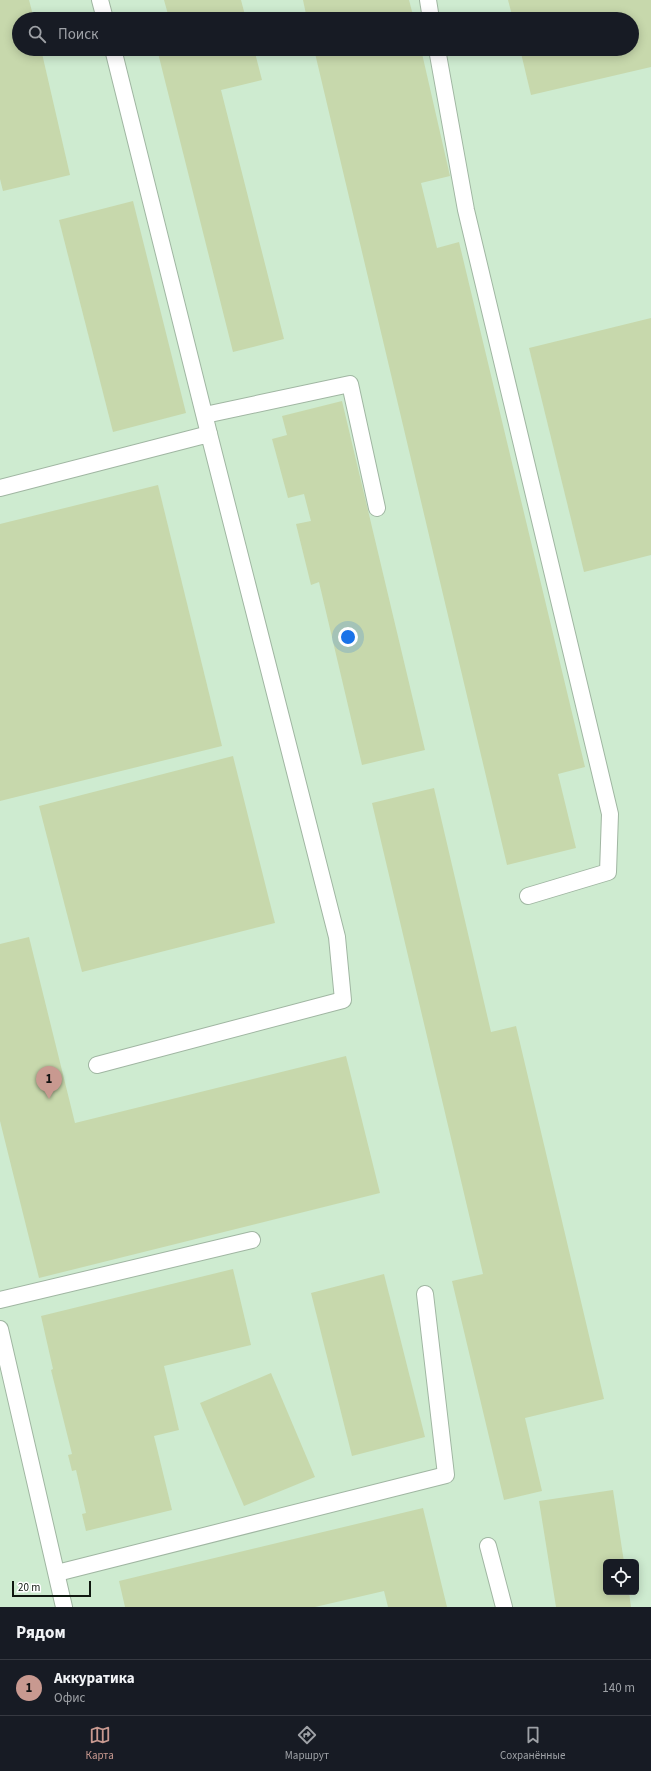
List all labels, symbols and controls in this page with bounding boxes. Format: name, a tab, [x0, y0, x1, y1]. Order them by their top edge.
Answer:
search box	[12, 12, 639, 56]
icon: search	[26, 23, 48, 45]
text: Поиск	[58, 24, 99, 45]
your location	[338, 627, 358, 647]
pin: 1	[36, 1066, 62, 1099]
map controls	[603, 1559, 639, 1595]
button: locate	[603, 1559, 639, 1595]
scale bar	[12, 1579, 91, 1598]
text: 20 m	[18, 1580, 40, 1595]
text: Рядом	[16, 1621, 66, 1645]
text: Аккуратика	[54, 1668, 135, 1689]
text: 1	[26, 1679, 32, 1697]
text: 140 m	[602, 1679, 635, 1697]
text: Офис	[54, 1689, 85, 1707]
tab: Карта	[86, 1724, 114, 1763]
tab: Маршрут	[285, 1724, 329, 1763]
tab: Сохранённые	[500, 1724, 565, 1763]

